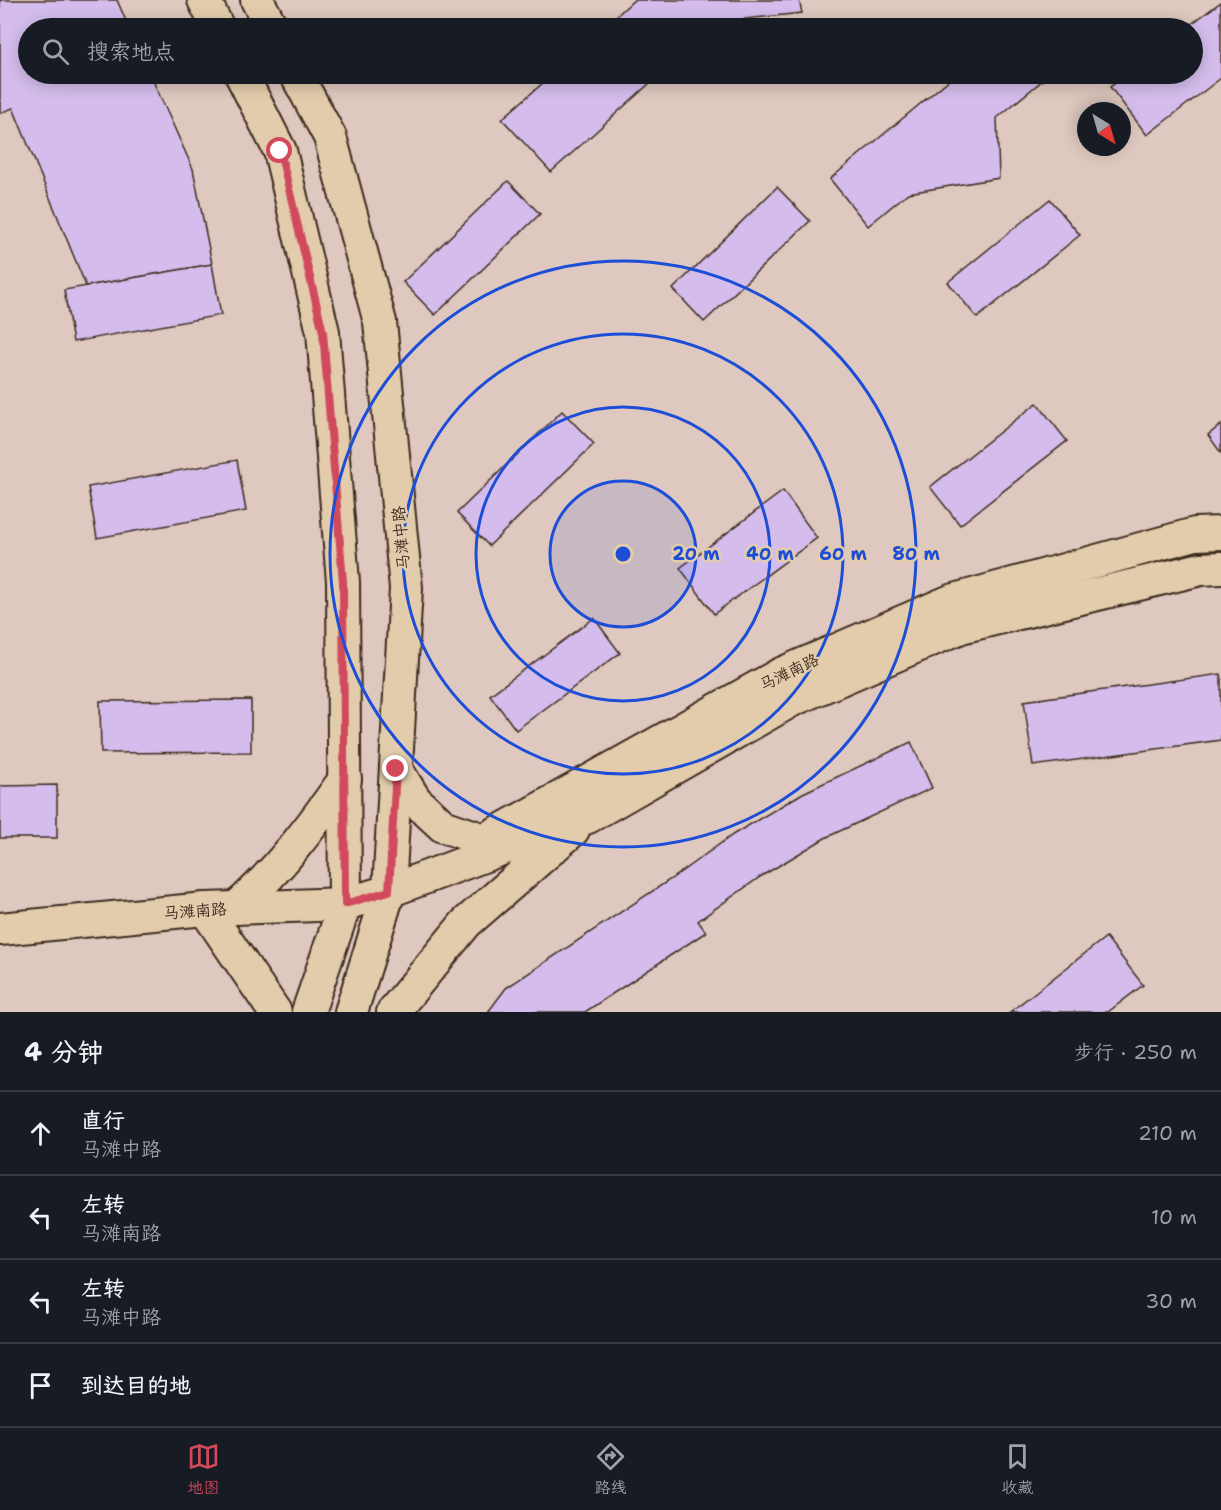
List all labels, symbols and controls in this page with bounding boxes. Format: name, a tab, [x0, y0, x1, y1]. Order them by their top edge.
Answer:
search box	[18, 18, 1203, 84]
icon: search	[39, 35, 72, 68]
text: 搜索地点	[87, 37, 175, 66]
north arrow	[1077, 102, 1131, 156]
route start	[266, 137, 292, 163]
street label: 马滩中路	[388, 505, 414, 571]
text: 20 m	[672, 542, 720, 566]
text: 40 m	[746, 542, 794, 566]
text: 60 m	[819, 542, 867, 566]
text: 80 m	[892, 542, 940, 566]
centre of rings	[613, 544, 633, 564]
street label: 马滩南路	[756, 649, 822, 695]
route end	[382, 755, 408, 781]
street label: 马滩南路	[162, 898, 228, 924]
text: 4 分钟	[24, 1034, 103, 1069]
text: 步行 · 250 m	[1074, 1039, 1197, 1065]
text: 直行	[81, 1106, 125, 1135]
icon: ahead	[24, 1117, 57, 1150]
text: 210 m	[1138, 1120, 1197, 1146]
text: 马滩中路	[81, 1136, 161, 1162]
text: 左转	[81, 1190, 125, 1219]
icon: left	[24, 1201, 57, 1234]
text: 10 m	[1151, 1204, 1197, 1230]
text: 马滩南路	[81, 1220, 161, 1246]
text: 左转	[81, 1274, 125, 1303]
icon: left	[24, 1285, 57, 1318]
text: 30 m	[1145, 1288, 1197, 1314]
text: 马滩中路	[81, 1304, 161, 1330]
icon: arrive	[24, 1369, 57, 1402]
text: 到达目的地	[81, 1371, 191, 1400]
tab: 地图	[187, 1440, 220, 1498]
tab: 路线	[594, 1440, 627, 1498]
tab: 收藏	[1001, 1440, 1034, 1498]

